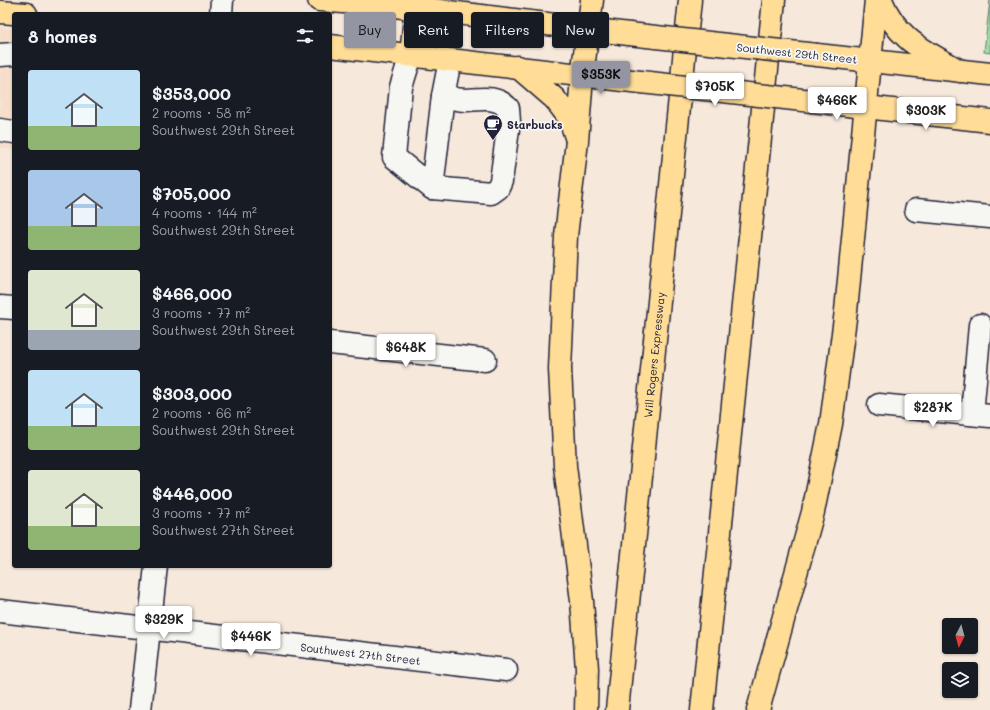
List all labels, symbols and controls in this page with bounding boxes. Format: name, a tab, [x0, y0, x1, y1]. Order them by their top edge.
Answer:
chip: Buy	[344, 12, 396, 48]
chip: Rent	[404, 12, 463, 48]
chip: Filters	[471, 12, 544, 48]
chip: New	[552, 12, 609, 48]
text: 8 homes	[28, 25, 97, 47]
icon: filters	[294, 25, 316, 47]
street label: Southwest 29th Street	[736, 39, 858, 67]
pin: $353K	[573, 61, 629, 95]
text: $353K	[581, 65, 621, 82]
pin: $705K	[687, 73, 743, 107]
text: $705K	[695, 77, 735, 94]
text: $353,000	[152, 82, 231, 104]
icon: home	[60, 86, 108, 134]
pin: $466K	[809, 87, 865, 121]
text: $466K	[817, 91, 857, 108]
pin: $303K	[898, 97, 954, 131]
text: $303K	[906, 101, 946, 118]
text: 2 rooms · 58 m²	[152, 104, 251, 121]
cafe icon: Starbucks	[482, 113, 504, 141]
place label: Starbucks	[507, 117, 563, 132]
text: Southwest 29th Street	[152, 121, 295, 138]
text: $705,000	[152, 182, 231, 204]
icon: home	[60, 186, 108, 234]
text: 4 rooms · 144 m²	[152, 204, 257, 221]
text: Southwest 29th Street	[152, 221, 295, 238]
text: $466,000	[152, 282, 232, 304]
icon: home	[60, 286, 108, 334]
street label: Will Rogers Expressway	[640, 291, 667, 418]
text: 3 rooms · 77 m²	[152, 304, 250, 321]
text: Southwest 29th Street	[152, 321, 295, 338]
pin: $648K	[378, 334, 434, 368]
text: $648K	[386, 338, 426, 355]
text: $303,000	[152, 382, 232, 404]
icon: home	[60, 386, 108, 434]
pin: $287K	[905, 394, 961, 428]
text: $287K	[913, 398, 953, 415]
text: 2 rooms · 66 m²	[152, 404, 251, 421]
text: Southwest 29th Street	[152, 421, 295, 438]
text: $446,000	[152, 482, 232, 504]
icon: home	[60, 486, 108, 534]
text: 3 rooms · 77 m²	[152, 504, 250, 521]
text: Southwest 27th Street	[152, 521, 295, 538]
pin: $329K	[136, 606, 192, 640]
text: $329K	[144, 610, 184, 627]
north arrow	[942, 618, 978, 654]
map controls	[942, 618, 978, 698]
pin: $446K	[223, 623, 279, 657]
text: $446K	[231, 627, 271, 644]
street label: Southwest 27th Street	[300, 639, 422, 668]
button: layers	[942, 662, 978, 698]

